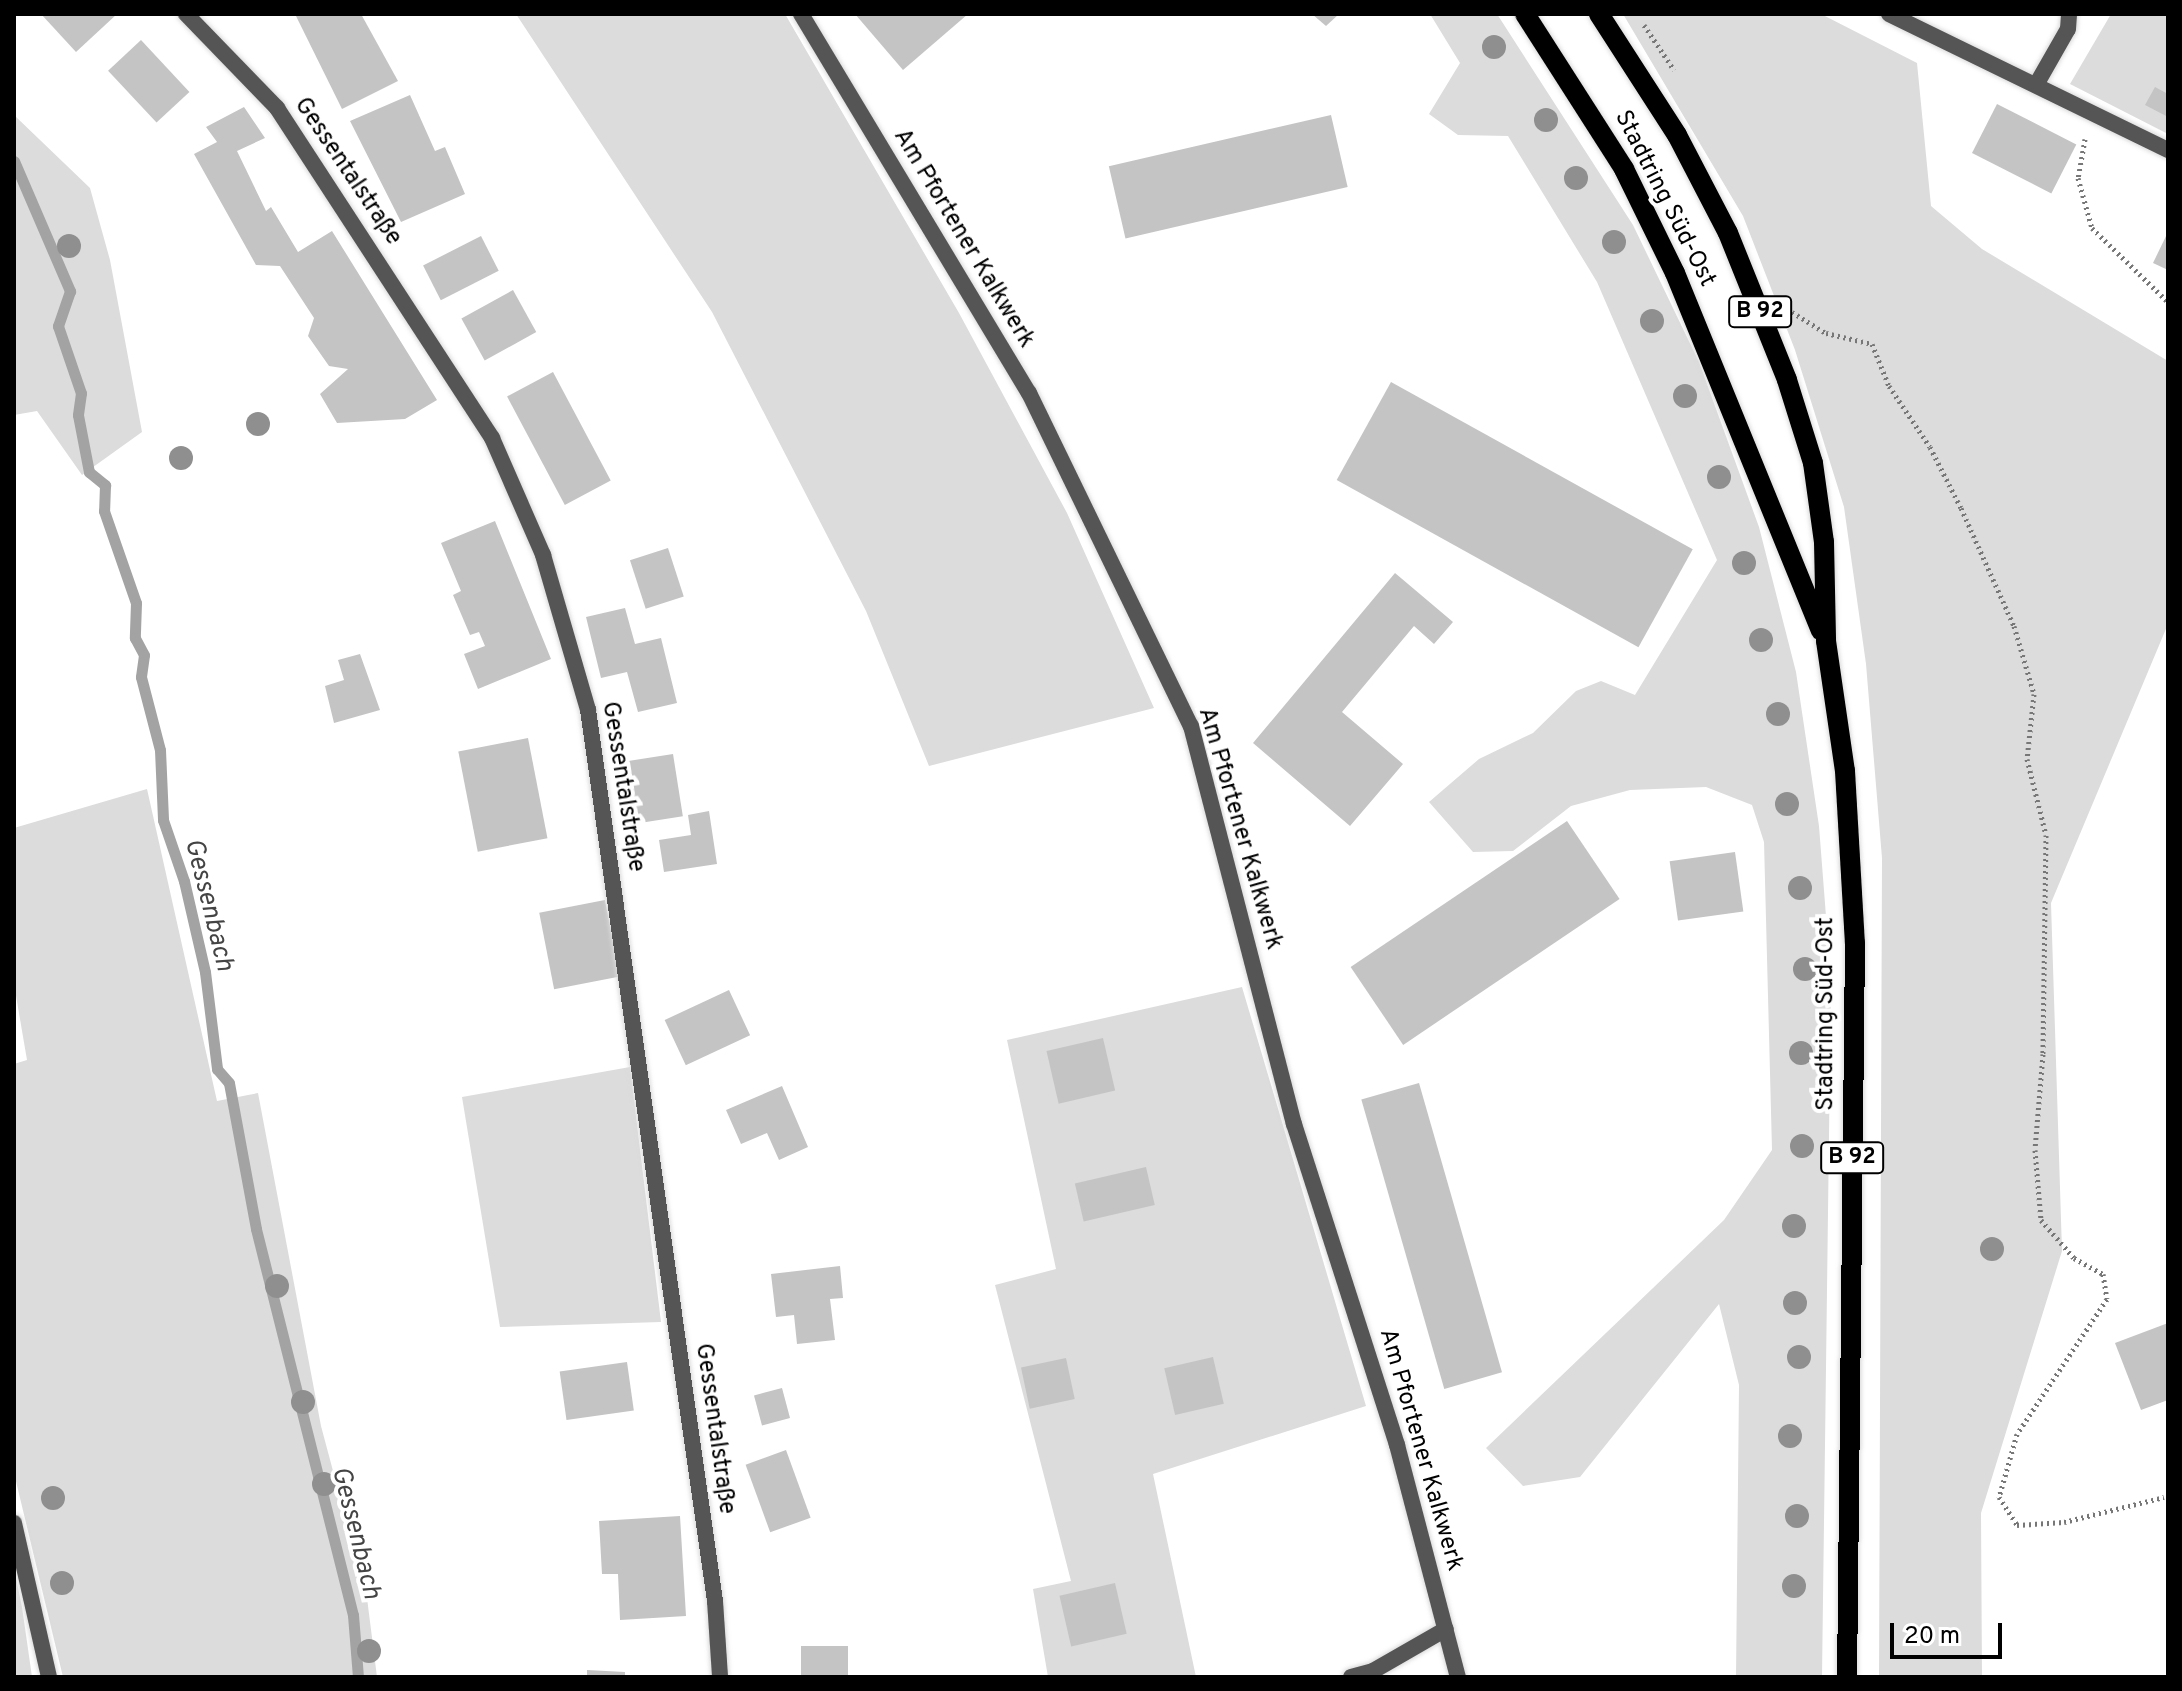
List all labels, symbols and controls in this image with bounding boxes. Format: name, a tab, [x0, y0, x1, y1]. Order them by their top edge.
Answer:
street label: Gessentalstraße	[287, 93, 407, 251]
street label: Stadtring Süd-Ost	[1607, 106, 1721, 292]
street label: Am Pfortener Kalkwerk	[886, 124, 1040, 354]
road number: B 92	[1728, 294, 1792, 330]
street label: Gessentalstraße	[594, 700, 650, 874]
street label: Am Pfortener Kalkwerk	[1191, 705, 1287, 953]
water label: Gessenbach	[176, 836, 240, 974]
street label: Stadtring Süd-Ost	[1813, 917, 1841, 1111]
road number: B 92	[1820, 1140, 1884, 1176]
street label: Am Pfortener Kalkwerk	[1372, 1326, 1468, 1574]
street label: Gessentalstraße	[688, 1342, 740, 1516]
water label: Gessenbach	[323, 1464, 387, 1602]
scale bar	[1894, 1607, 2006, 1657]
text: 20 m	[1904, 1622, 1960, 1652]

